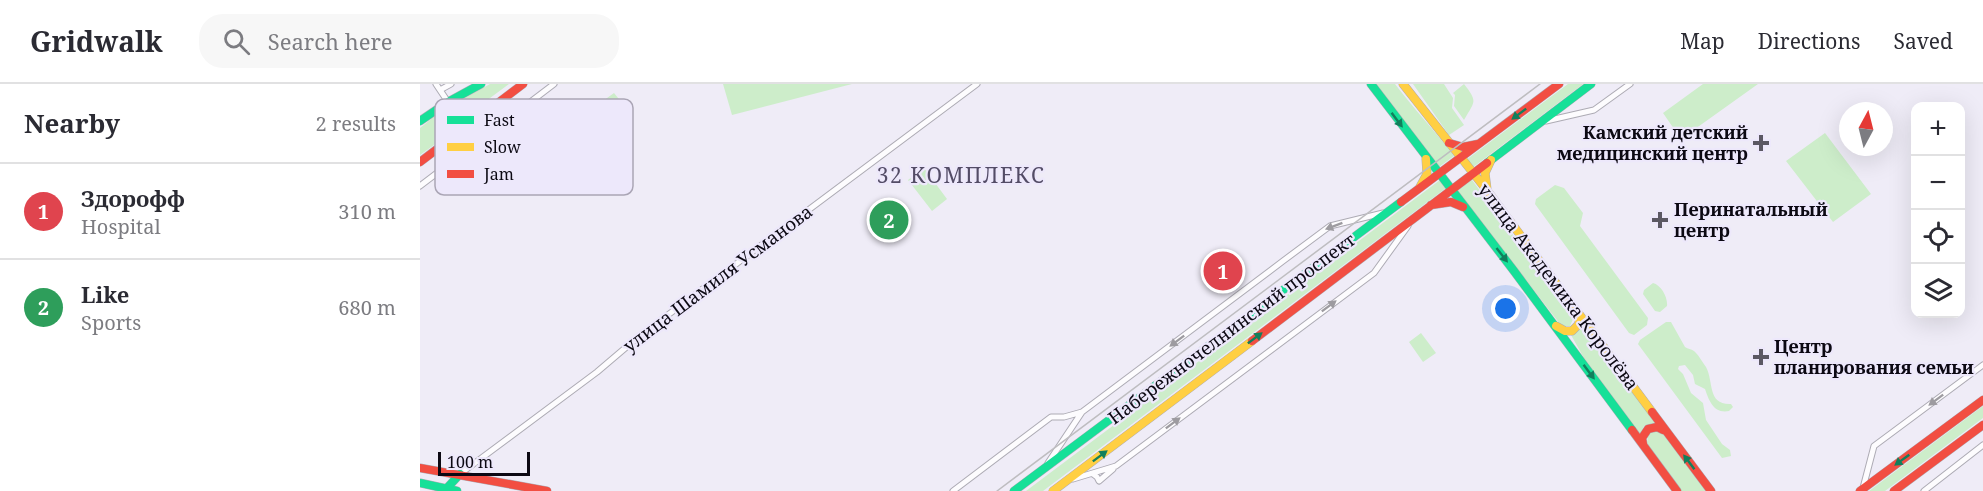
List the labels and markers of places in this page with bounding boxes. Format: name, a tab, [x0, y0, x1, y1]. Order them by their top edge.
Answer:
place label: Камский детский медицинский центр	[1557, 120, 1748, 165]
marker: Камский детский медицинский центр	[1752, 134, 1770, 152]
place label: Перинатальный центр	[1674, 197, 1828, 242]
pin: 2	[870, 198, 908, 242]
marker: Перинатальный центр	[1651, 211, 1669, 229]
pin: 1	[1204, 248, 1242, 294]
place label: Центр планирования семьи	[1774, 334, 1974, 379]
marker: Центр планирования семьи	[1752, 348, 1770, 366]

